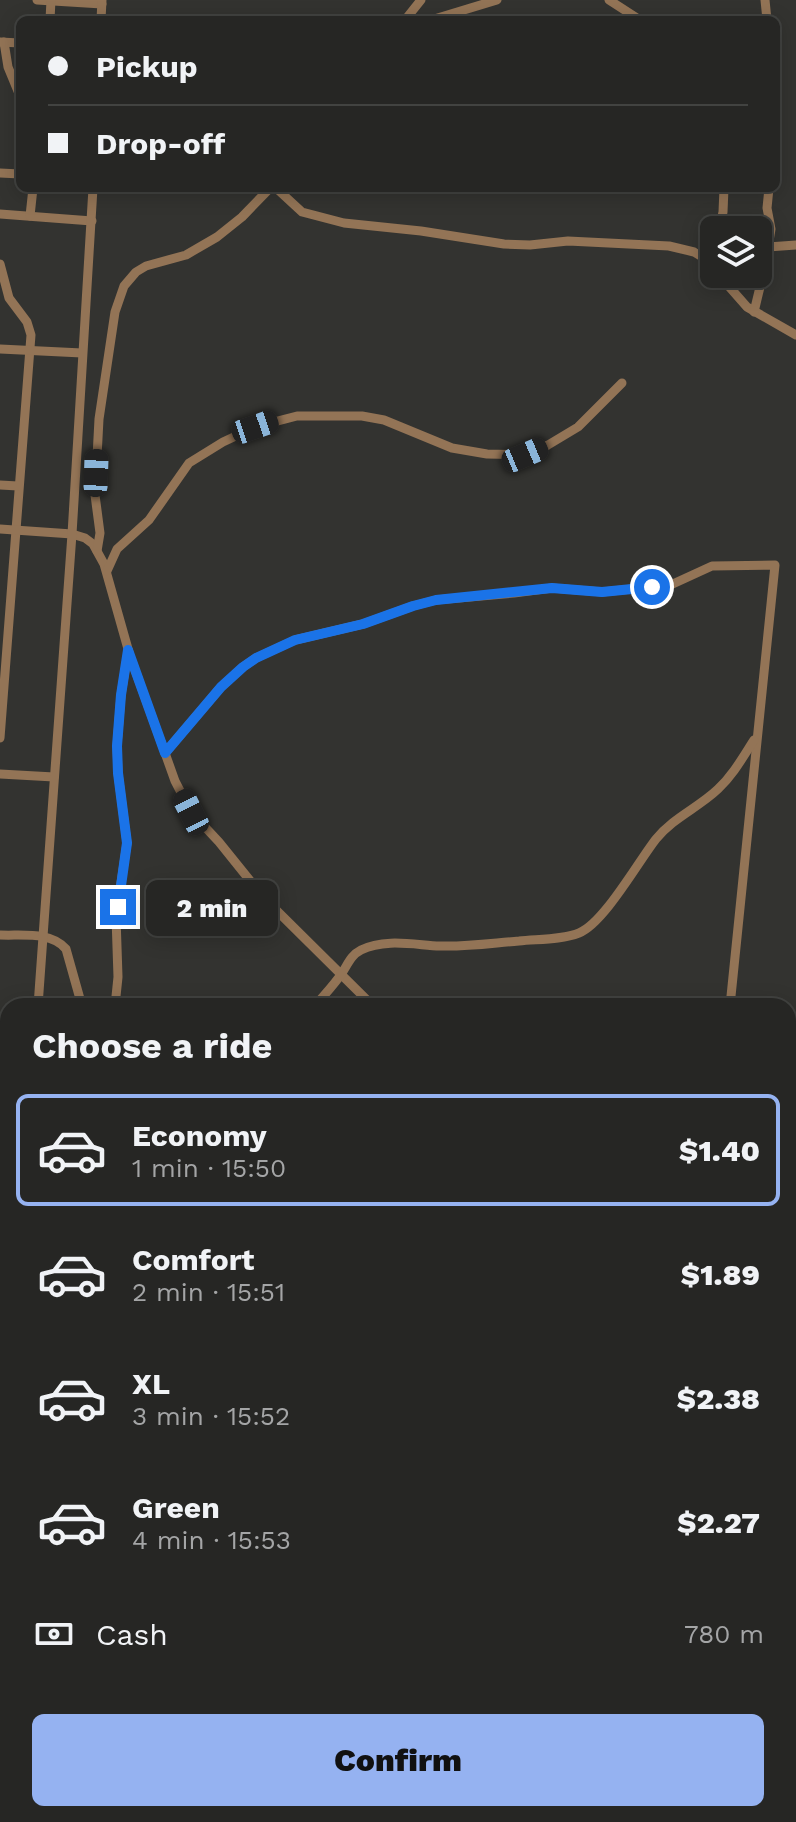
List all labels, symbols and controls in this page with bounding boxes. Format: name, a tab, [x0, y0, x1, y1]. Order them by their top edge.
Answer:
text: Pickup	[96, 49, 198, 84]
text: Drop-off	[96, 126, 225, 161]
map controls	[700, 216, 772, 288]
button: layers	[700, 216, 772, 288]
car	[228, 408, 282, 446]
car	[498, 435, 552, 475]
car	[83, 449, 109, 497]
route start	[634, 569, 670, 605]
car	[169, 785, 213, 839]
callout: 2 min	[146, 879, 278, 935]
route end	[100, 889, 136, 925]
text: 2 min	[177, 893, 247, 923]
text: Choose a ride	[32, 1025, 272, 1067]
icon: car	[36, 1114, 108, 1186]
text: Economy	[132, 1118, 267, 1153]
text: $1.40	[679, 1133, 760, 1168]
text: 1 min · 15:50	[132, 1153, 286, 1183]
icon: car	[36, 1238, 108, 1310]
text: Comfort	[132, 1242, 254, 1277]
text: $1.89	[681, 1257, 760, 1292]
text: 2 min · 15:51	[132, 1277, 285, 1307]
icon: car	[36, 1362, 108, 1434]
text: XL	[132, 1366, 170, 1401]
text: $2.38	[677, 1381, 760, 1416]
text: 3 min · 15:52	[132, 1401, 290, 1431]
icon: car	[36, 1486, 108, 1558]
text: Green	[132, 1490, 220, 1525]
text: $2.27	[677, 1505, 760, 1540]
text: 4 min · 15:53	[132, 1525, 291, 1555]
icon: cash	[32, 1612, 76, 1656]
text: Cash	[96, 1617, 168, 1652]
text: 780 m	[684, 1619, 764, 1649]
button: Confirm	[32, 1714, 764, 1806]

